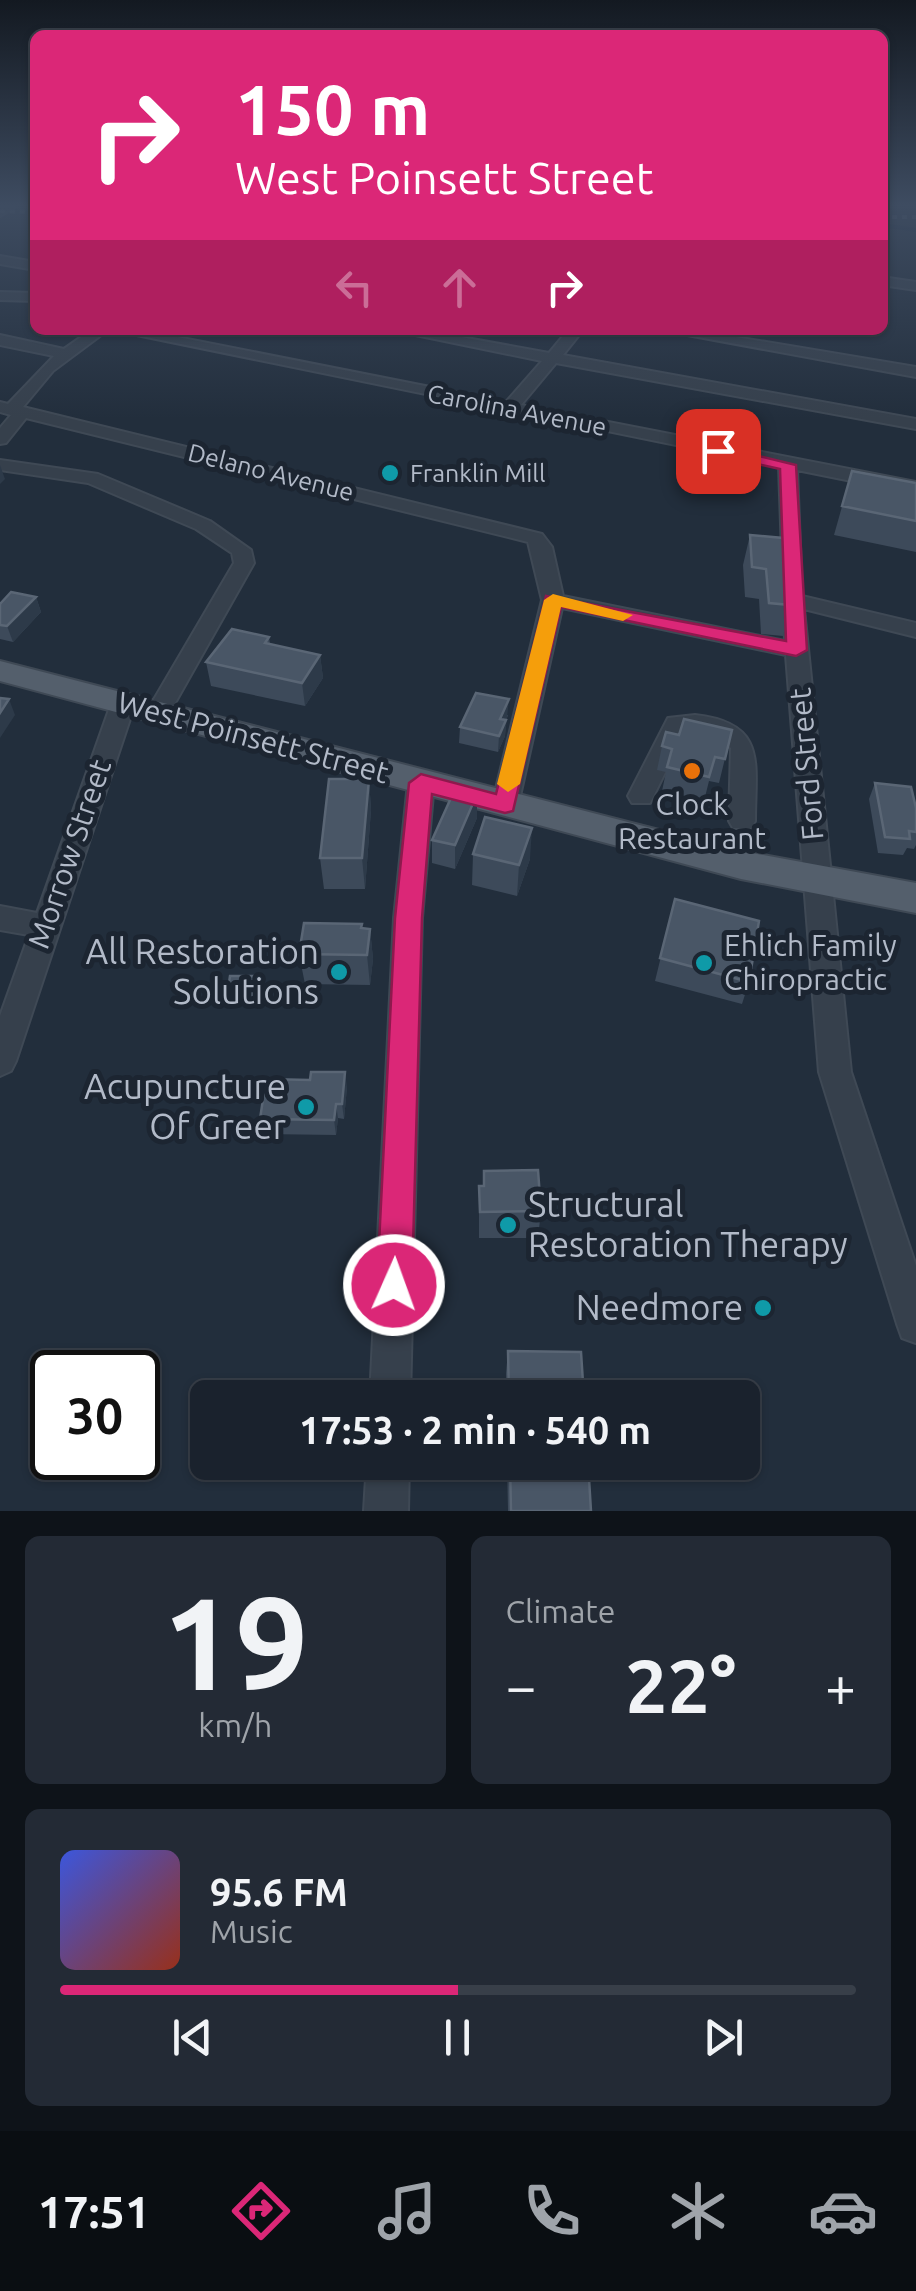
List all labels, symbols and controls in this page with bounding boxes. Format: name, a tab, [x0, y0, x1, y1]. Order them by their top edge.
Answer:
icon: right	[70, 70, 200, 200]
text: 150 m	[235, 70, 430, 148]
text: West Poinsett Street	[235, 152, 653, 203]
icon: left	[327, 260, 382, 315]
icon: ahead	[432, 260, 487, 315]
icon: right	[537, 260, 592, 315]
street label: Carolina Avenue	[425, 379, 609, 441]
pin	[676, 409, 761, 494]
icon: arrive	[691, 424, 746, 479]
street label: Delano Avenue	[185, 438, 357, 506]
place label: Franklin Mill	[410, 459, 545, 487]
marker: Franklin Mill	[379, 462, 401, 484]
street label: West Poinsett Street	[114, 685, 393, 790]
street label: Ford Street	[782, 686, 830, 842]
street label: Morrow Street	[21, 754, 117, 953]
marker: Clock Restaurant	[681, 760, 703, 782]
place label: Clock Restaurant	[618, 787, 766, 855]
place label: Ehlich Family Chiropractic	[724, 928, 897, 996]
place label: All Restoration Solutions	[86, 931, 319, 1011]
marker: Ehlich Family Chiropractic	[693, 952, 715, 974]
marker: All Restoration Solutions	[328, 961, 350, 983]
place label: Acupuncture Of Greer	[84, 1066, 286, 1146]
marker: Acupuncture Of Greer	[295, 1096, 317, 1118]
place label: Structural Restoration Therapy	[528, 1184, 848, 1264]
marker: Structural Restoration Therapy	[497, 1214, 519, 1236]
position arrow	[342, 1233, 446, 1337]
place label: Needmore	[576, 1287, 743, 1327]
marker: Needmore	[752, 1297, 774, 1319]
speed limit sign: 30	[30, 1350, 160, 1480]
text: 17:53 · 2 min · 540 m	[299, 1409, 651, 1451]
text: 19	[162, 1569, 309, 1715]
text: Climate	[506, 1593, 616, 1629]
text: 22°	[625, 1643, 736, 1727]
text: −	[506, 1655, 537, 1716]
text: +	[825, 1655, 856, 1716]
text: km/h	[198, 1707, 272, 1743]
text: 95.6 FM	[210, 1871, 348, 1913]
text: Music	[210, 1913, 293, 1949]
icon: previous	[165, 2010, 220, 2065]
icon: pause	[430, 2010, 485, 2065]
icon: next	[696, 2010, 751, 2065]
icon: directions	[226, 2176, 296, 2246]
icon: music	[372, 2176, 442, 2246]
icon: phone	[517, 2176, 587, 2246]
icon: climate	[663, 2176, 733, 2246]
icon: car	[808, 2176, 878, 2246]
text: 17:51	[38, 2186, 150, 2237]

